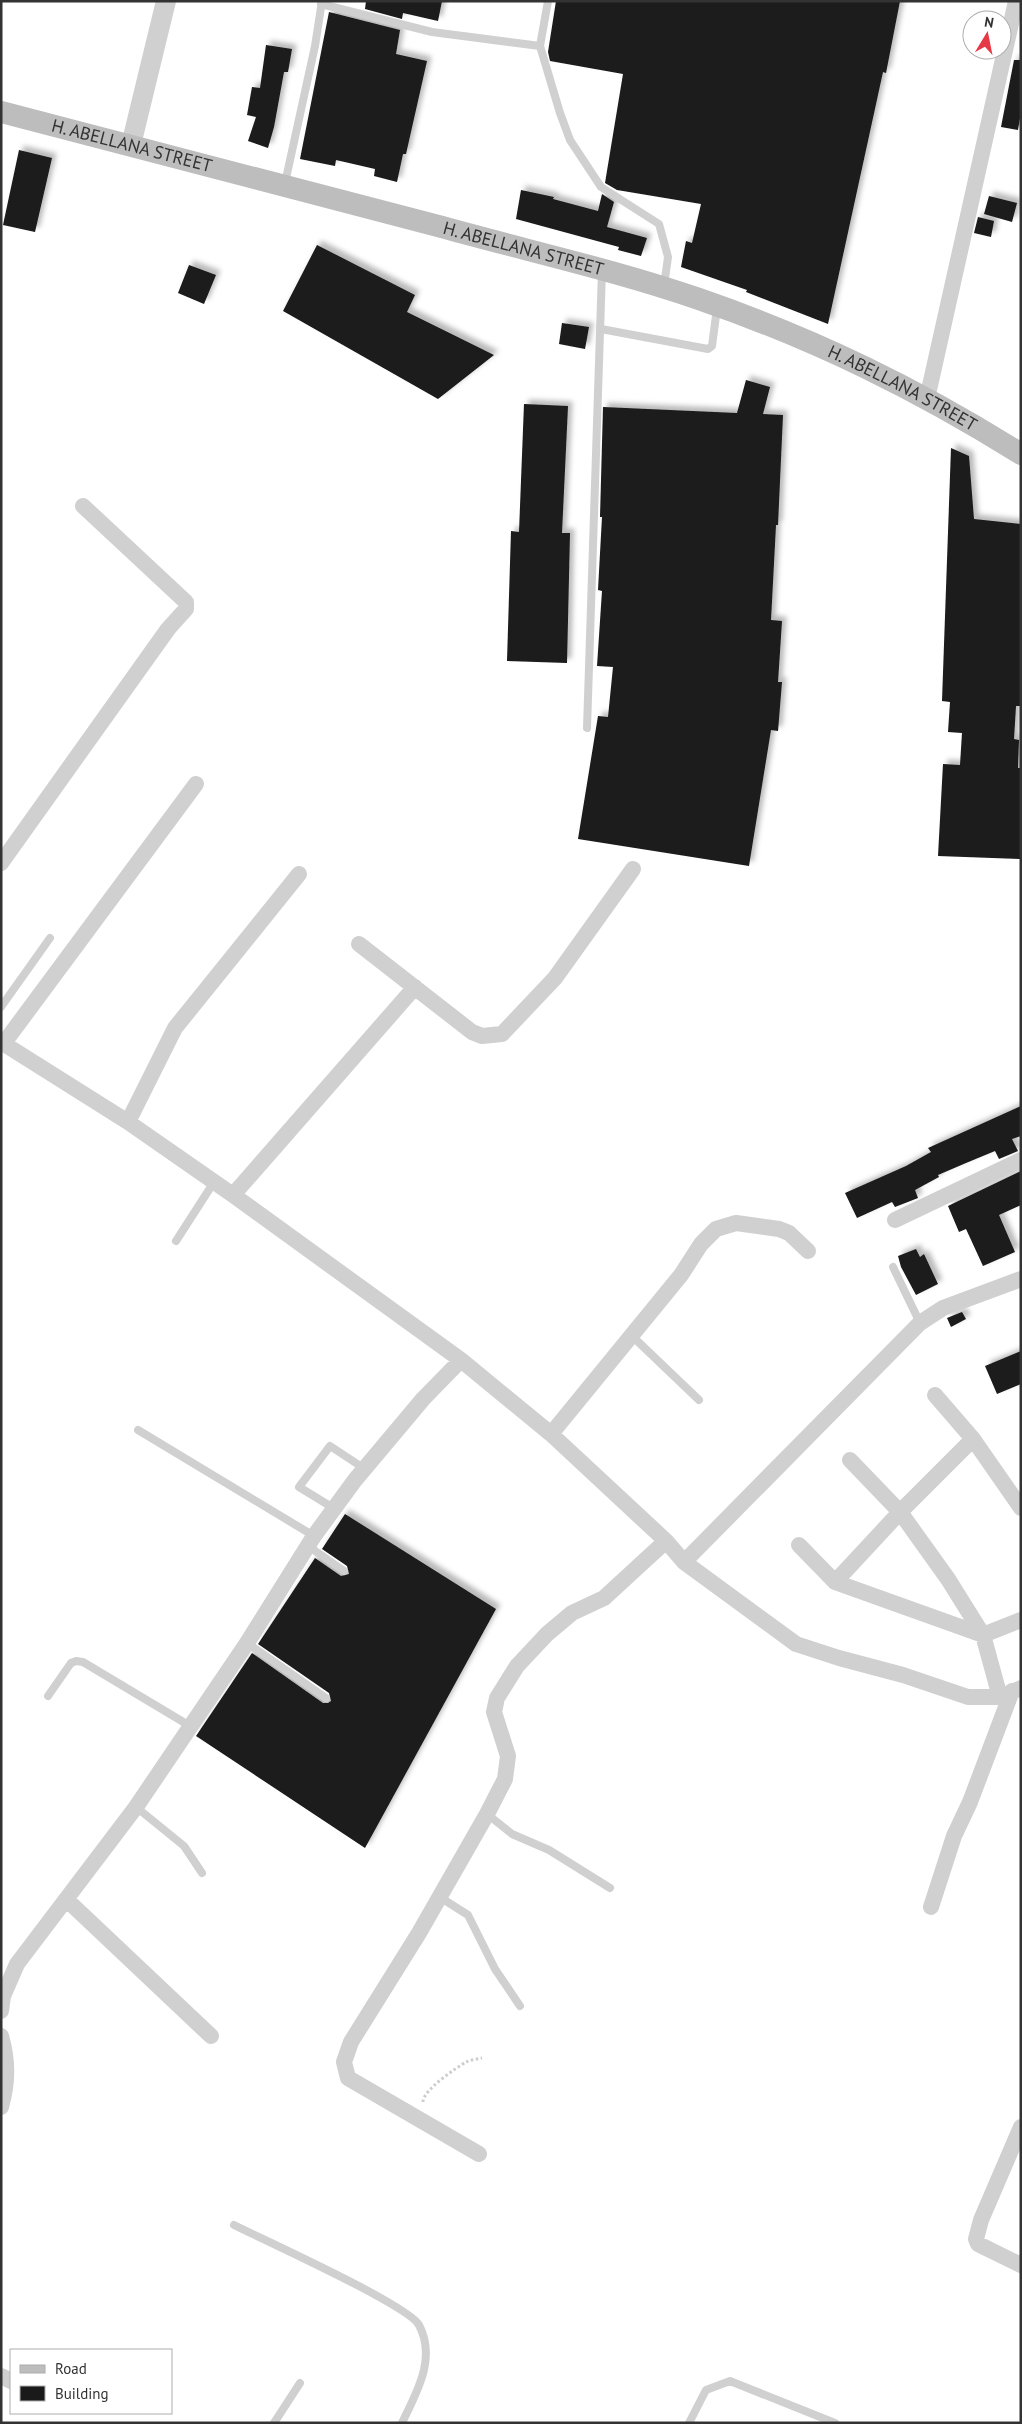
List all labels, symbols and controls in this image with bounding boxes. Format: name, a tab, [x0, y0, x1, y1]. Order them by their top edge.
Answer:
north arrow	[962, 10, 1012, 60]
text: N	[983, 13, 995, 32]
street label: H. ABELLANA STREET	[49, 113, 215, 177]
street label: H. ABELLANA STREET	[441, 216, 606, 280]
street label: H. ABELLANA STREET	[824, 340, 981, 436]
legend	[10, 2349, 172, 2414]
text: Road	[55, 2359, 87, 2378]
text: Building	[55, 2384, 109, 2403]

